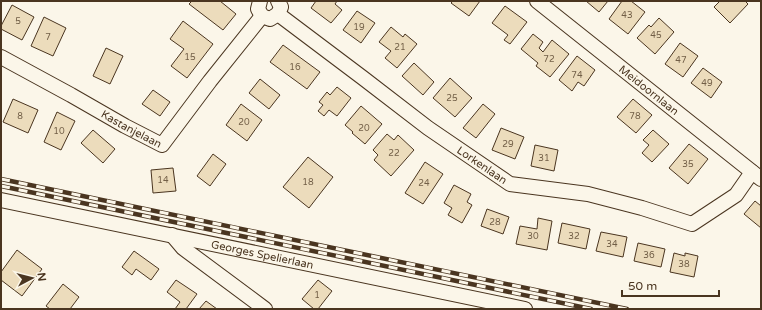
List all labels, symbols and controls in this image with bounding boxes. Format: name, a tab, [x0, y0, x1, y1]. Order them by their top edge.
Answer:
house number: 43	[621, 10, 633, 21]
house number: 5	[15, 16, 21, 27]
house number: 19	[353, 22, 365, 33]
house number: 45	[650, 30, 662, 41]
house number: 7	[45, 32, 51, 43]
house number: 21	[394, 42, 406, 53]
house number: 15	[184, 52, 196, 63]
house number: 72	[543, 54, 555, 65]
house number: 47	[675, 55, 687, 66]
house number: 16	[289, 62, 301, 73]
street label: Meidoornlaan	[616, 63, 681, 118]
house number: 74	[571, 70, 583, 81]
house number: 49	[701, 78, 713, 89]
house number: 25	[446, 93, 458, 104]
street label: Kastanjelaan	[99, 108, 164, 151]
house number: 8	[17, 111, 23, 122]
house number: 78	[629, 111, 641, 122]
house number: 20	[238, 117, 250, 128]
house number: 20	[358, 123, 370, 134]
house number: 10	[53, 126, 65, 137]
house number: 29	[502, 139, 514, 150]
street label: Lorkenlaan	[454, 144, 509, 187]
house number: 22	[388, 148, 400, 159]
house number: 31	[538, 153, 550, 164]
house number: 35	[682, 159, 694, 170]
house number: 14	[157, 175, 169, 186]
house number: 18	[302, 177, 314, 188]
house number: 24	[418, 178, 430, 189]
house number: 28	[489, 217, 501, 228]
house number: 30	[527, 231, 539, 242]
house number: 32	[568, 231, 580, 242]
street label: Georges Spelierlaan	[210, 238, 315, 272]
house number: 34	[606, 239, 618, 250]
house number: 36	[643, 250, 655, 261]
north arrow	[12, 258, 52, 298]
house number: 38	[678, 259, 690, 270]
text: N	[34, 272, 48, 282]
scale bar	[622, 272, 719, 298]
text: 50 m	[628, 279, 657, 293]
house number: 1	[314, 290, 320, 301]

